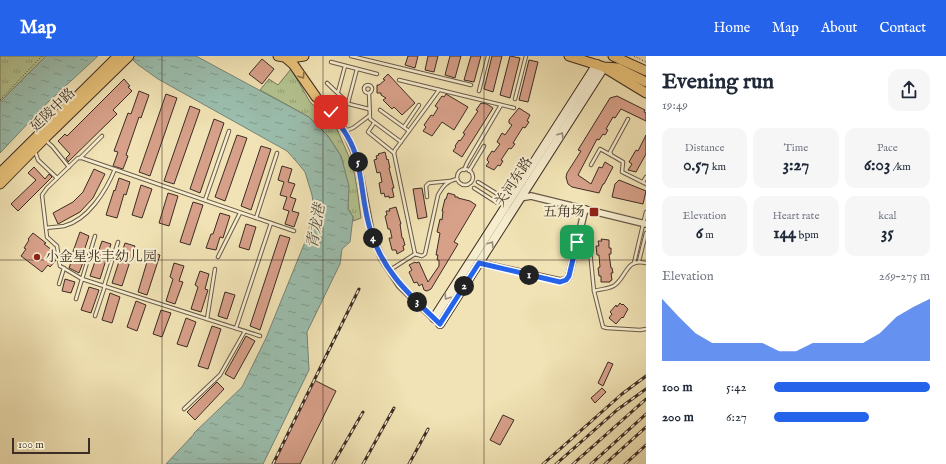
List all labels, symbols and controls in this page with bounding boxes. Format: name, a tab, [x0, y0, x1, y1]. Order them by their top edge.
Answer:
text: Map	[20, 16, 56, 40]
text: Home	[714, 19, 750, 37]
text: Map	[772, 19, 799, 37]
text: About	[821, 19, 857, 37]
text: Contact	[879, 19, 926, 37]
text: Evening run	[662, 68, 774, 96]
button: share	[888, 69, 930, 111]
one-way arrow	[297, 72, 305, 79]
street label: 延陵中路	[27, 84, 79, 136]
pin	[314, 95, 348, 129]
text: 19:49	[662, 97, 688, 114]
icon: check	[320, 101, 342, 123]
one-way arrow	[556, 132, 564, 139]
text: Distance	[685, 141, 725, 155]
text: Time	[784, 141, 808, 155]
text: Pace	[877, 141, 898, 155]
pin: 5	[348, 152, 368, 172]
street label: 关河东路	[491, 154, 537, 210]
text: 5	[356, 155, 360, 169]
text: 0.57	[683, 155, 709, 176]
text: 3:27	[783, 155, 809, 176]
text: 6:03	[864, 155, 890, 176]
text: km	[709, 160, 726, 174]
text: /km	[890, 160, 911, 174]
water label: 青龙港	[303, 200, 330, 250]
place label: 五角场	[543, 203, 585, 221]
marker: 五角场	[588, 206, 600, 218]
text: Elevation	[683, 209, 726, 223]
text: Heart rate	[773, 209, 819, 223]
text: kcal	[878, 209, 897, 223]
text: 6	[696, 223, 703, 244]
text: 144	[773, 223, 796, 244]
text: 35	[881, 223, 894, 244]
pin	[560, 225, 594, 259]
pin: 4	[363, 228, 383, 248]
text: m	[703, 228, 714, 242]
text: bpm	[796, 228, 819, 242]
text: 4	[370, 231, 376, 245]
icon: arrive	[566, 231, 588, 253]
one-way arrow	[486, 241, 494, 248]
place label: 小金星兆丰幼儿园	[45, 248, 157, 266]
marker: 小金星兆丰幼儿园	[32, 252, 42, 262]
pin: 1	[519, 265, 539, 285]
text: 1	[527, 268, 531, 282]
text: Elevation	[662, 268, 714, 285]
text: 269–275 m	[879, 268, 930, 285]
pin: 2	[454, 276, 474, 296]
text: 2	[461, 279, 467, 293]
pin: 3	[407, 292, 427, 312]
one-way arrow	[445, 293, 452, 300]
text: 3	[415, 295, 419, 309]
text: 100 m	[662, 379, 692, 396]
text: 5:42	[726, 379, 747, 396]
text: 200 m	[662, 409, 694, 426]
text: 6:27	[726, 409, 747, 426]
scale bar	[12, 436, 90, 455]
text: 100 m	[18, 438, 44, 452]

